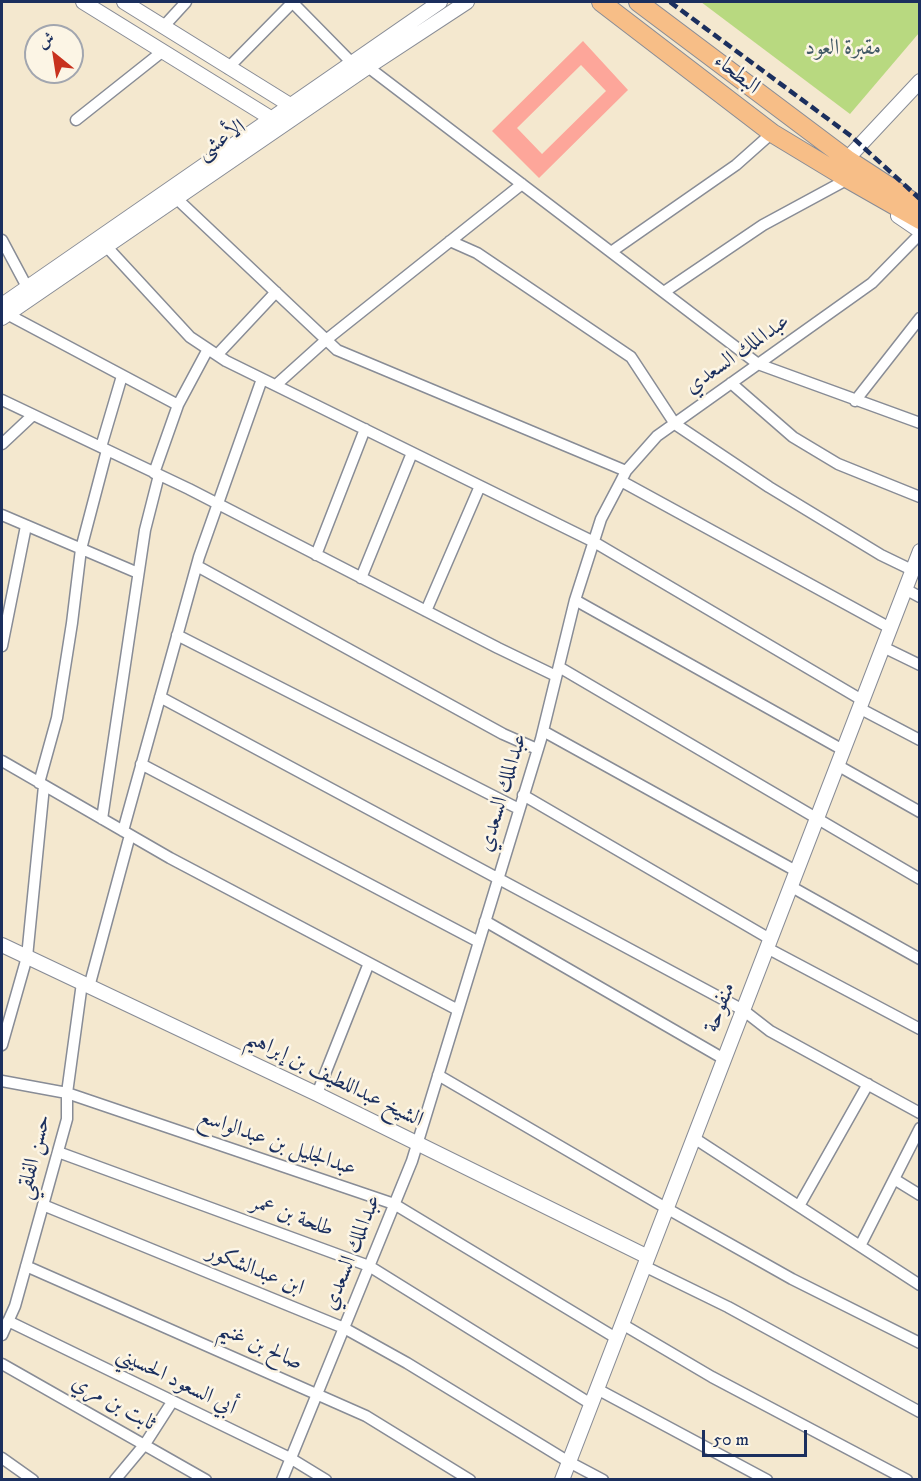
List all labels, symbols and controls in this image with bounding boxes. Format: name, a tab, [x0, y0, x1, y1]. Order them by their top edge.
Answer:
north arrow	[24, 24, 84, 84]
text: ش	[34, 28, 58, 53]
park label: مقبرة العود	[805, 36, 881, 62]
street label: البطحاء	[708, 49, 764, 101]
street label: الأعشى	[192, 115, 252, 167]
street label: عبدالملك السعدي	[680, 309, 796, 401]
street label: عبدالملك السعدي	[474, 731, 534, 855]
street label: منفوحة	[699, 979, 743, 1037]
street label: الشيخ عبداللطيف بن إبراهيم	[241, 1026, 427, 1134]
street label: عبدالجليل بن عبدالواسع	[195, 1105, 359, 1183]
street label: حسن الفلقي	[12, 1112, 58, 1202]
street label: طلحة بن عمر	[247, 1190, 337, 1244]
street label: عبدالملك السعدي	[318, 1191, 388, 1315]
street label: ابن عبدالشكور	[203, 1240, 307, 1302]
street label: صالح بن غنيم	[214, 1317, 306, 1377]
street label: أبي السعود الحسيني	[112, 1342, 240, 1422]
street label: ثابت بن مري	[66, 1370, 160, 1438]
scale bar	[705, 1418, 810, 1456]
text: 50 m	[713, 1429, 749, 1451]

